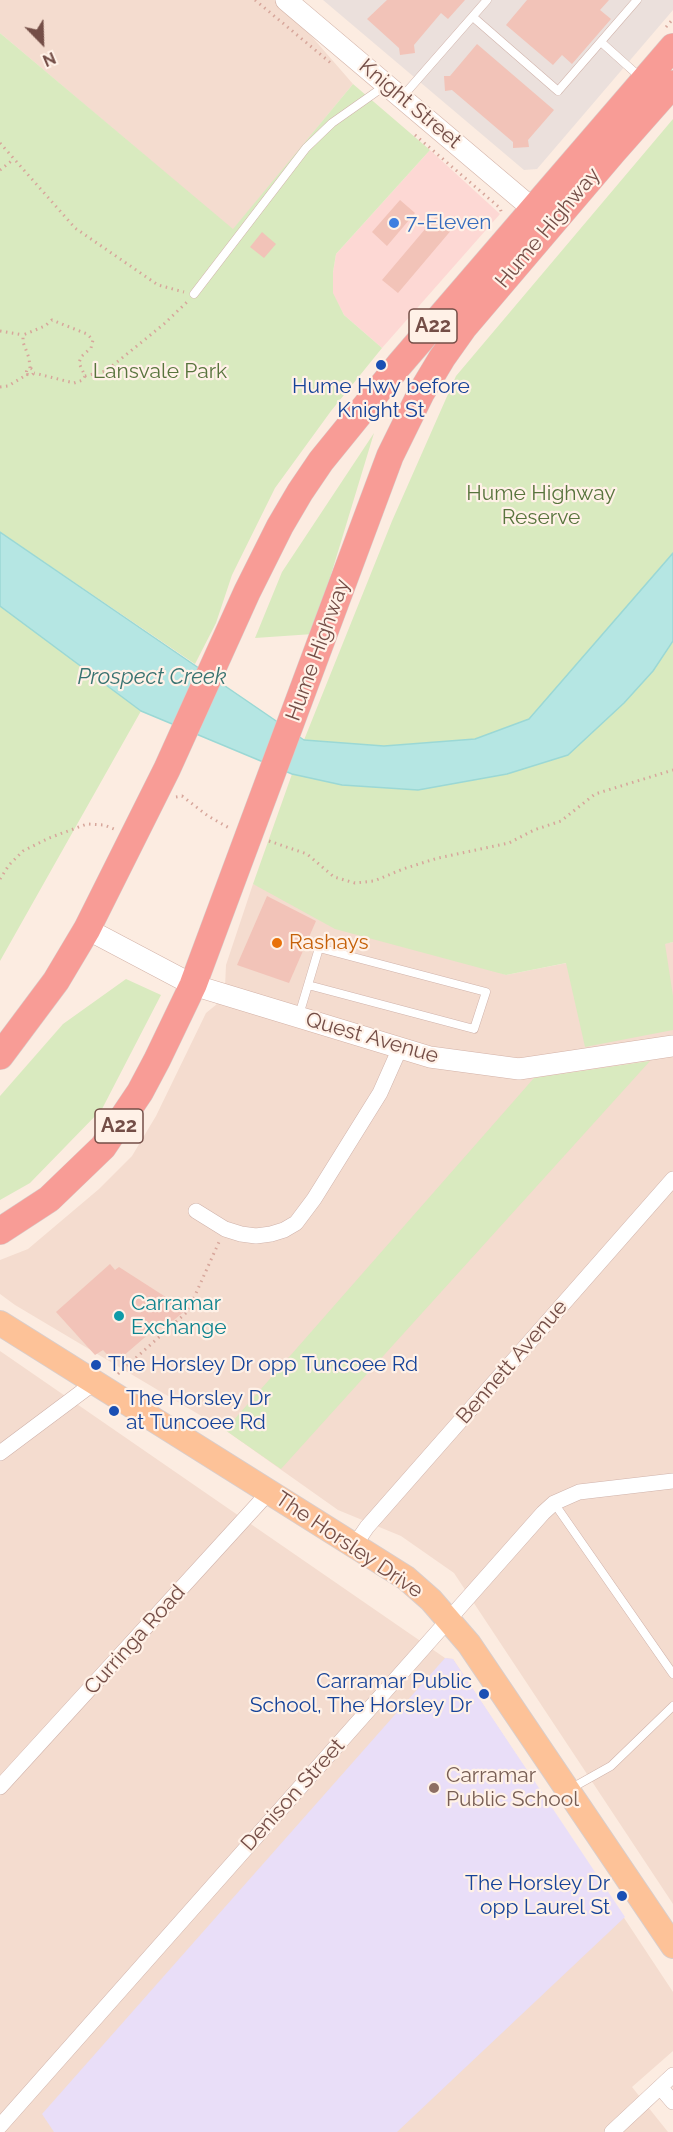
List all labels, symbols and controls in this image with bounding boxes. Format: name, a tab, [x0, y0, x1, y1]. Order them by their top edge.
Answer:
north arrow	[12, 12, 72, 72]
text: N	[40, 48, 59, 70]
street label: Knight Street	[354, 54, 466, 154]
street label: Hume Highway	[490, 163, 606, 293]
place label: 7-Eleven	[406, 210, 491, 236]
marker: 7-Eleven	[387, 216, 401, 230]
road number: A22	[409, 309, 457, 343]
marker: Hume Hwy before Knight St	[374, 358, 388, 372]
park label: Lansvale Park	[93, 359, 227, 385]
place label: Hume Hwy before Knight St	[292, 374, 470, 424]
park label: Hume Highway Reserve	[466, 481, 616, 531]
street label: Hume Highway	[281, 576, 355, 724]
water label: Prospect Creek	[77, 664, 227, 690]
place label: Rashays	[289, 930, 369, 956]
marker: Rashays	[270, 936, 284, 950]
street label: Quest Avenue	[303, 1007, 441, 1069]
road number: A22	[95, 1109, 143, 1143]
place label: Carramar Exchange	[131, 1291, 227, 1341]
street label: Bennett Avenue	[451, 1295, 573, 1429]
marker: Carramar Exchange	[112, 1309, 126, 1323]
place label: The Horsley Dr opp Tuncoee Rd	[108, 1352, 418, 1378]
marker: The Horsley Dr opp Tuncoee Rd	[89, 1358, 103, 1372]
place label: The Horsley Dr at Tuncoee Rd	[126, 1386, 271, 1436]
marker: The Horsley Dr at Tuncoee Rd	[107, 1404, 121, 1418]
street label: The Horsley Drive	[270, 1486, 428, 1604]
street label: Curringa Road	[79, 1580, 191, 1700]
place label: Carramar Public School, The Horsley Dr	[250, 1669, 472, 1719]
marker: Carramar Public School, The Horsley Dr	[477, 1687, 491, 1701]
street label: Denison Street	[236, 1734, 350, 1856]
place label: Carramar Public School	[446, 1763, 579, 1813]
marker: Carramar Public School	[427, 1781, 441, 1795]
place label: The Horsley Dr opp Laurel St	[465, 1871, 610, 1921]
marker: The Horsley Dr opp Laurel St	[615, 1889, 629, 1903]

